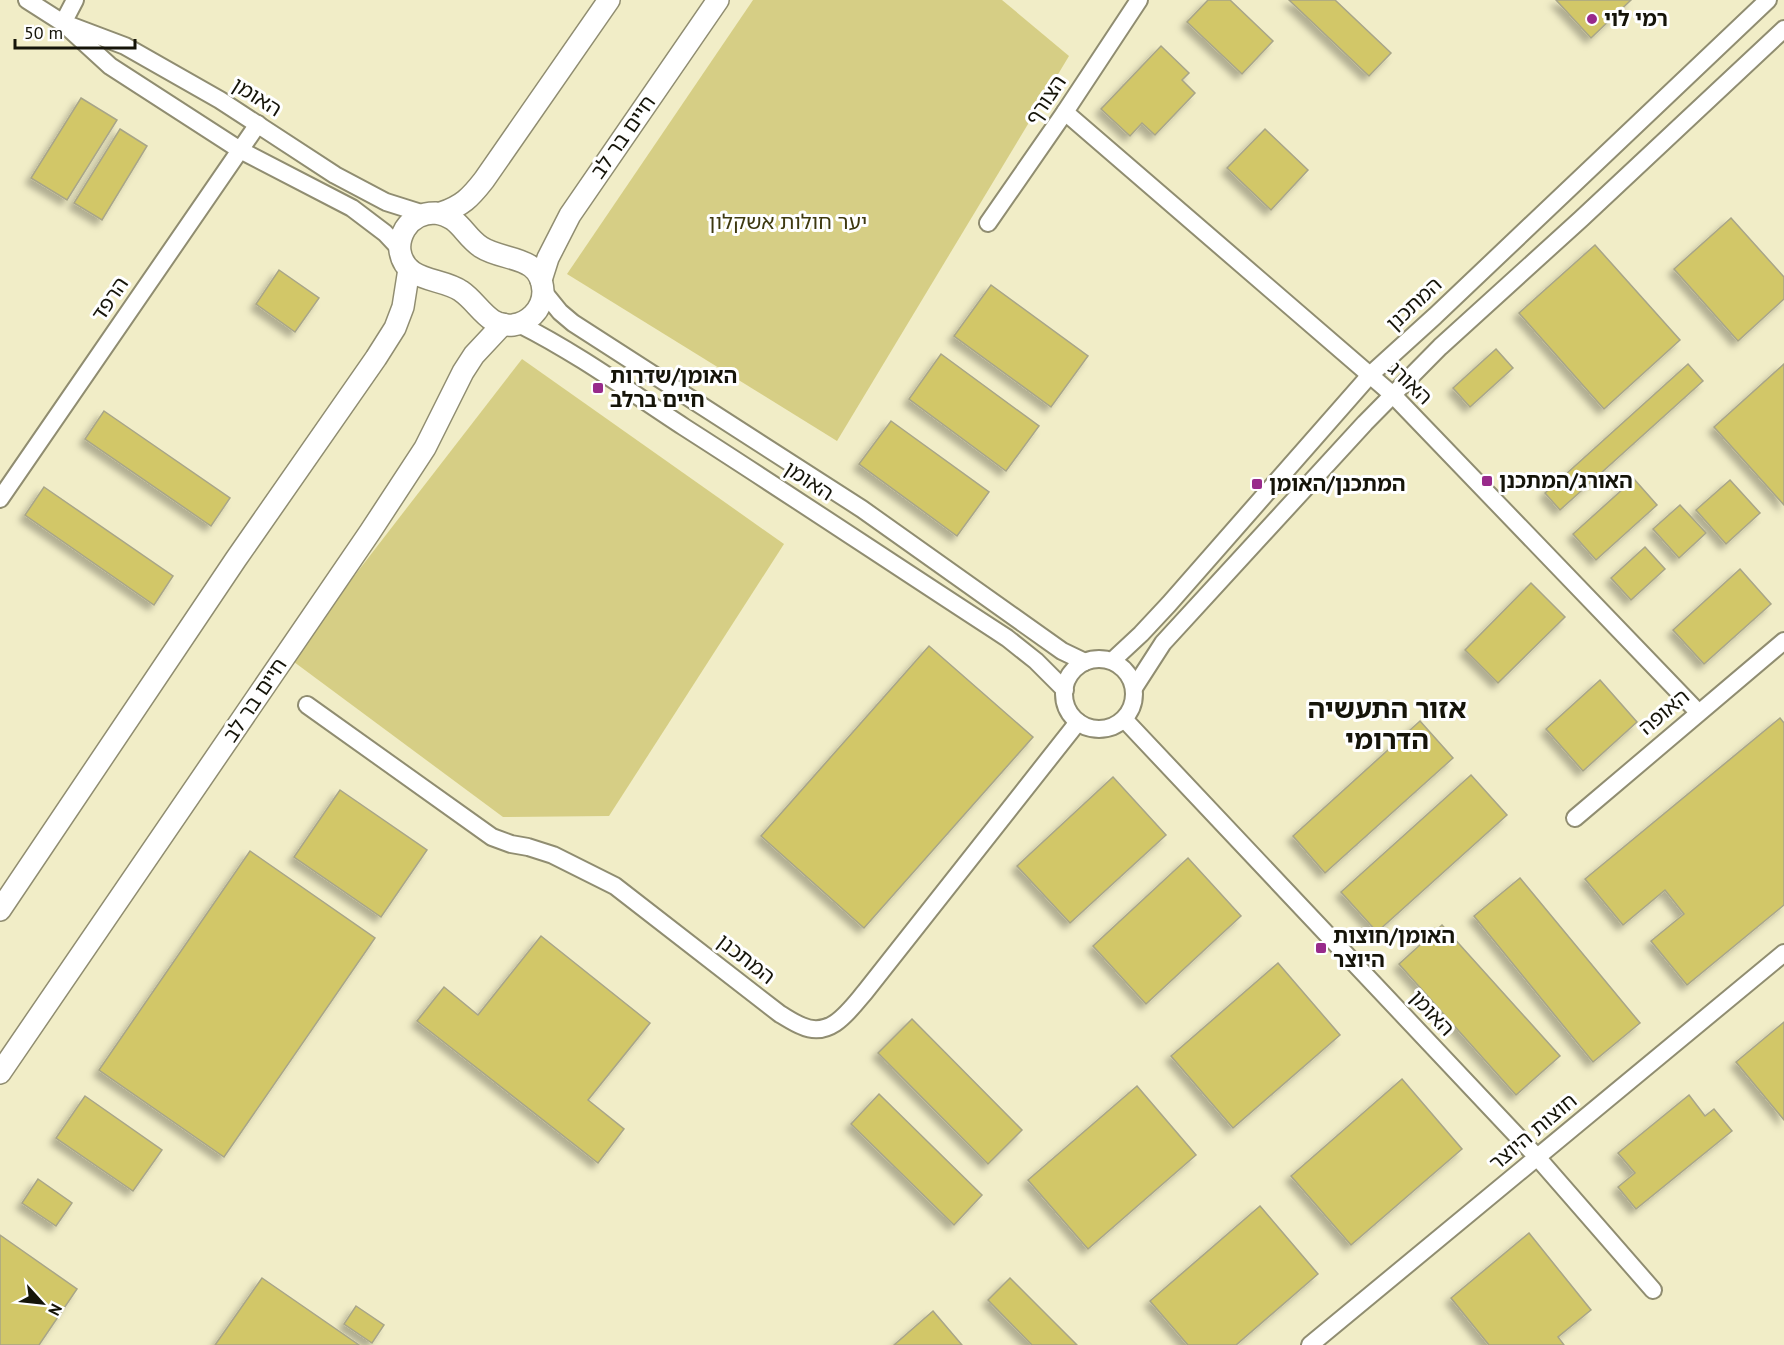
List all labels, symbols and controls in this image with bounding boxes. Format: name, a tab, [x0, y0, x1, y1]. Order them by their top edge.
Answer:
place label: רמי לוי	[1604, 5, 1668, 32]
scale bar	[15, 12, 135, 50]
marker: רמי לוי	[1585, 12, 1599, 26]
text: 50 m	[24, 21, 63, 44]
street label: הצורף	[1019, 70, 1072, 130]
street label: האומן	[227, 71, 287, 122]
street label: חיים בר לב	[584, 90, 661, 184]
park label: יער חולות אשקלון	[709, 208, 867, 235]
street label: הרפד	[85, 271, 134, 326]
street label: המתכנן	[1380, 271, 1447, 336]
street label: האורג	[1382, 355, 1438, 410]
place label: האומן/שדרות חיים ברלב	[610, 362, 737, 413]
marker: האומן/שדרות חיים ברלב	[591, 381, 605, 395]
street label: האומן	[779, 455, 839, 506]
place label: האורג/המתכנן	[1499, 467, 1633, 494]
place label: המתכנן/האומן	[1269, 470, 1405, 497]
marker: האורג/המתכנן	[1480, 474, 1494, 488]
marker: המתכנן/האומן	[1250, 477, 1264, 491]
street label: חיים בר לב	[217, 652, 293, 747]
street label: האופה	[1633, 683, 1695, 741]
district label: אזור התעשיה הדרומי	[1308, 691, 1466, 756]
place label: האומן/חוצות היוצר	[1333, 922, 1455, 973]
street label: המתכנן	[712, 927, 781, 990]
marker: האומן/חוצות היוצר	[1314, 941, 1328, 955]
street label: האומן	[1404, 984, 1460, 1041]
street label: חוצות היוצר	[1483, 1087, 1582, 1176]
north arrow	[12, 1273, 72, 1333]
text: N	[44, 1301, 67, 1319]

